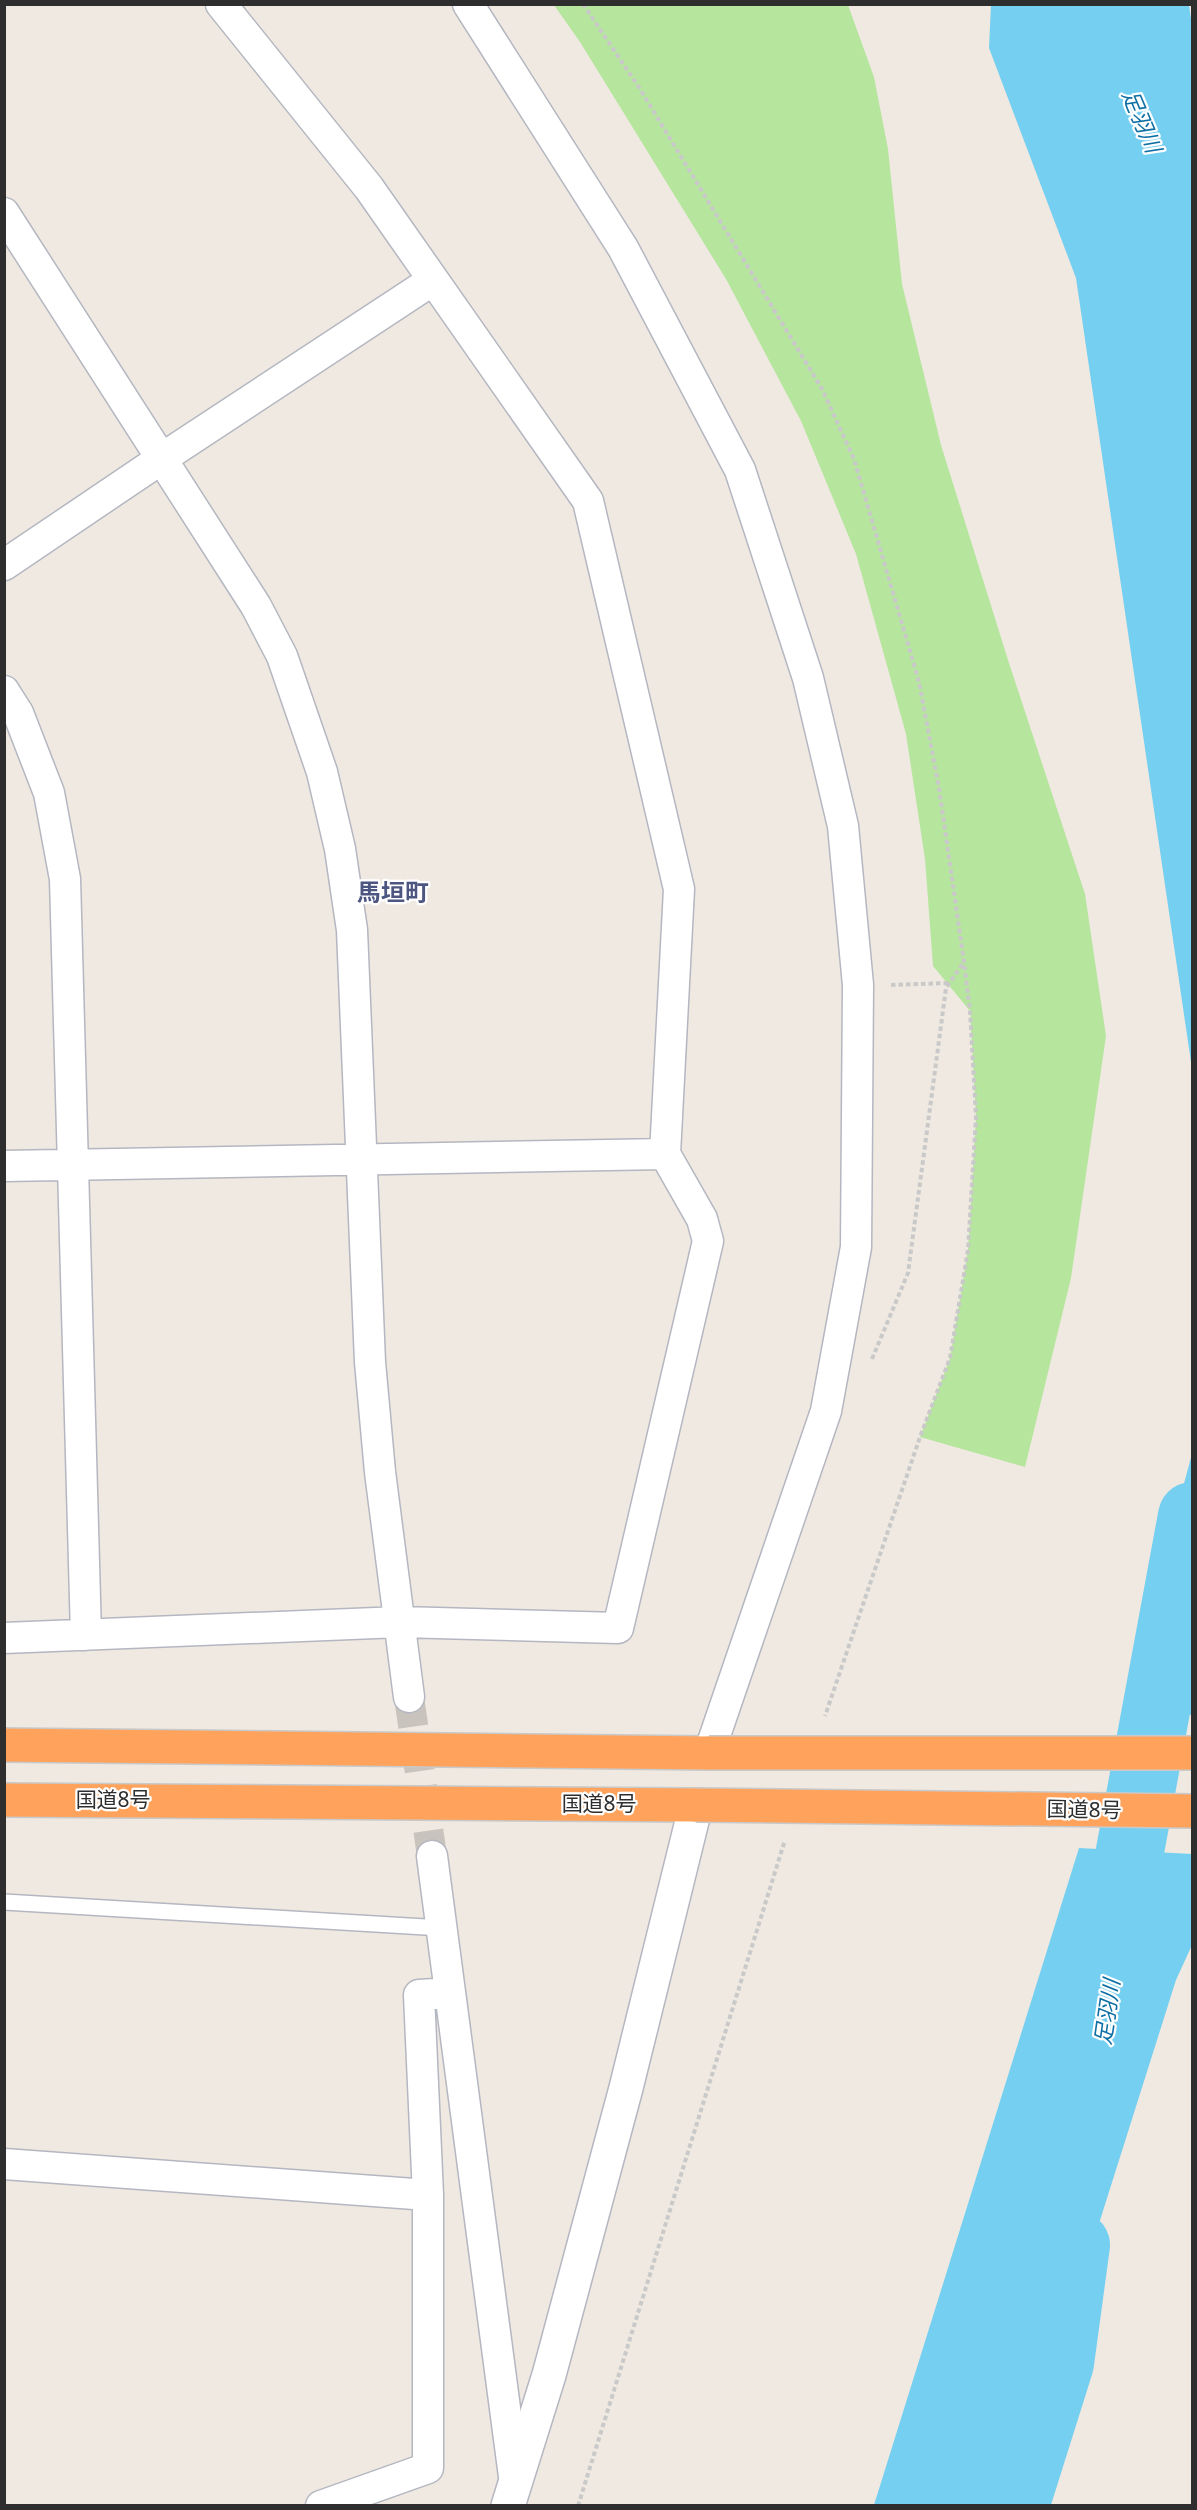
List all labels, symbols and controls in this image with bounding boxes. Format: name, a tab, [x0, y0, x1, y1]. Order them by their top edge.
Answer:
water label: 足羽川	[1116, 84, 1170, 159]
district label: 馬垣町	[357, 875, 429, 908]
street label: 国道8号	[75, 1785, 151, 1813]
street label: 国道8号	[561, 1789, 637, 1817]
street label: 国道8号	[1046, 1794, 1122, 1824]
water label: 足羽川	[1087, 1975, 1126, 2047]

